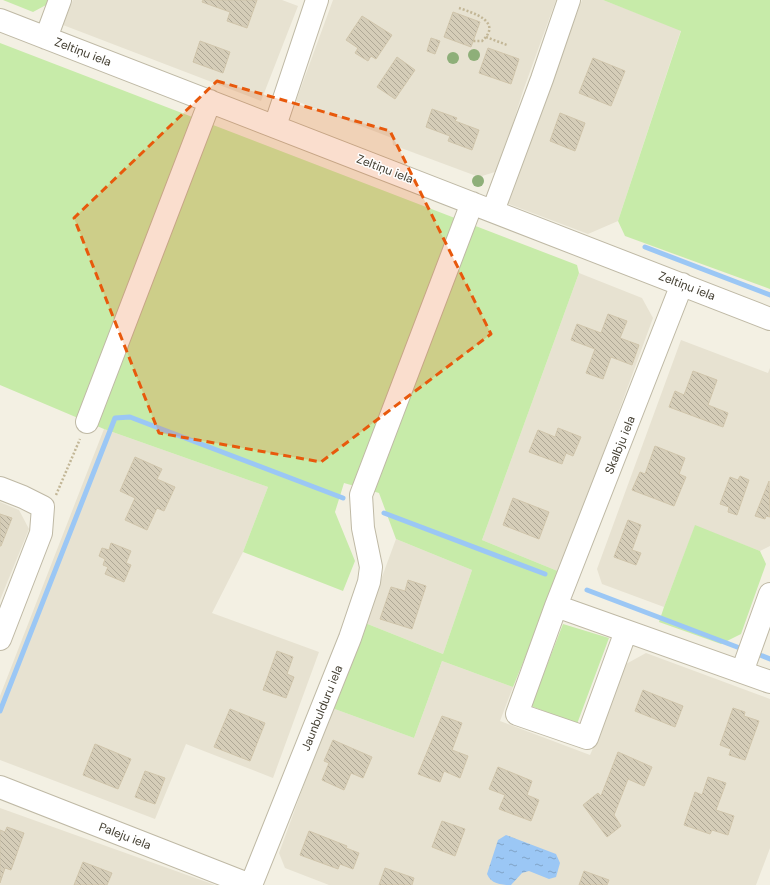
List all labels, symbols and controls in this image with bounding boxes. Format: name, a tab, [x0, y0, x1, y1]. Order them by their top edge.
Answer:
street label: Zeltiņu iela	[52, 34, 114, 70]
street label: Zeltiņu iela	[354, 151, 416, 187]
street label: Zeltiņu iela	[656, 268, 718, 304]
street label: Skalbju iela	[601, 413, 639, 477]
street label: Jaunbulduru iela	[298, 663, 346, 753]
street label: Paleju iela	[97, 819, 153, 853]

